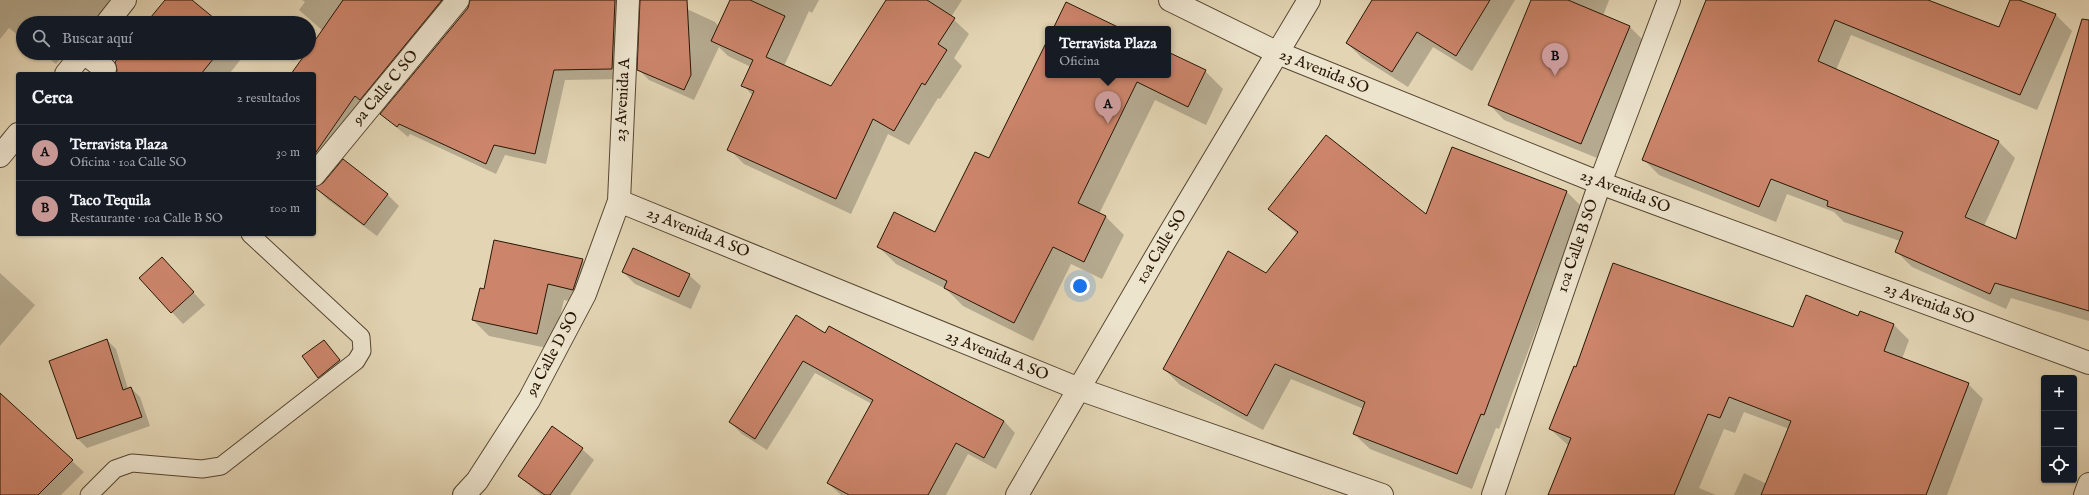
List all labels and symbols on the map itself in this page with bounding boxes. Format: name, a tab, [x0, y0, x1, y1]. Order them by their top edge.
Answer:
pin: B	[1542, 43, 1568, 76]
street label: 23 Avenida SO	[1276, 45, 1372, 99]
street label: 9a Calle C SO	[348, 46, 423, 130]
street label: 23 Avenida A	[611, 56, 635, 143]
pin: A	[1095, 91, 1121, 124]
street label: 23 Avenida SO	[1577, 166, 1673, 218]
street label: 10a Calle B SO	[1553, 197, 1603, 295]
street label: 23 Avenida A SO	[644, 203, 752, 263]
street label: 10a Calle SO	[1132, 206, 1192, 288]
your location	[1070, 276, 1090, 296]
street label: 23 Avenida SO	[1881, 278, 1977, 330]
street label: 9a Calle D SO	[522, 308, 584, 401]
street label: 23 Avenida A SO	[943, 326, 1051, 386]

